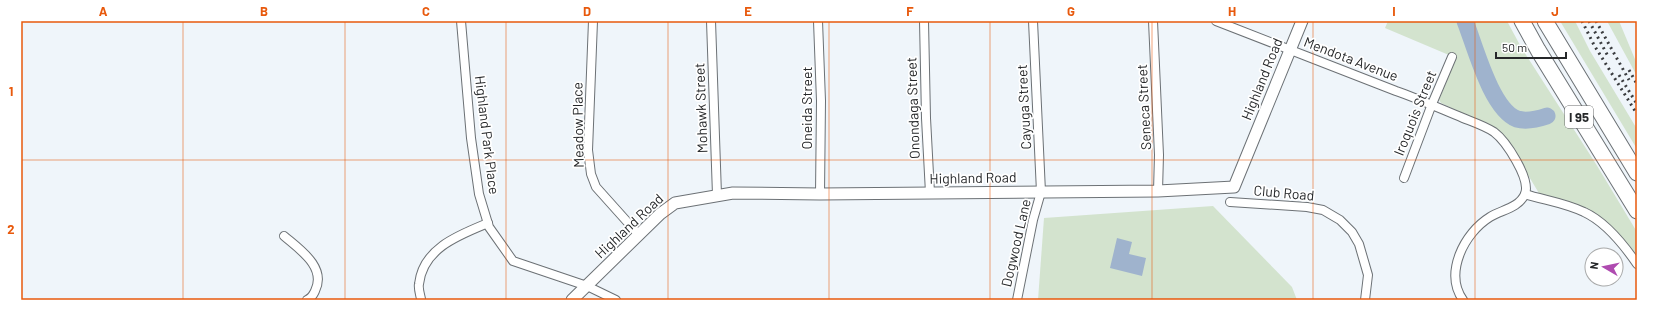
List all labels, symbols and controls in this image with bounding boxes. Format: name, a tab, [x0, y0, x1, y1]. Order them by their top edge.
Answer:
text: A	[99, 3, 108, 19]
text: B	[260, 3, 268, 19]
text: C	[422, 3, 430, 19]
text: D	[583, 3, 591, 19]
text: E	[744, 3, 752, 19]
text: F	[906, 3, 914, 19]
text: G	[1067, 3, 1075, 19]
text: H	[1228, 3, 1236, 19]
text: I	[1392, 3, 1396, 19]
text: J	[1551, 3, 1559, 19]
street label: Mendota Avenue	[1302, 33, 1401, 84]
scale bar	[1496, 34, 1566, 60]
street label: Highland Road	[1237, 35, 1286, 122]
text: 50 m	[1502, 40, 1527, 54]
street label: Onondaga Street	[902, 57, 923, 159]
street label: Mohawk Street	[690, 63, 711, 153]
street label: Cayuga Street	[1013, 64, 1034, 150]
street label: Seneca Street	[1133, 64, 1154, 150]
street label: Oneida Street	[798, 66, 815, 150]
street label: Iroquois Street	[1390, 68, 1439, 158]
street label: Highland Park Place	[472, 74, 503, 195]
street label: Meadow Place	[568, 82, 587, 168]
text: 1	[9, 83, 13, 99]
road number: I 95	[1565, 106, 1593, 128]
street label: Highland Road	[929, 168, 1017, 187]
street label: Club Road	[1253, 181, 1315, 204]
street label: Highland Road	[591, 190, 666, 262]
street label: Dogwood Lane	[997, 197, 1034, 288]
text: 2	[7, 221, 15, 237]
north arrow	[1584, 247, 1624, 287]
text: N	[1587, 261, 1601, 270]

